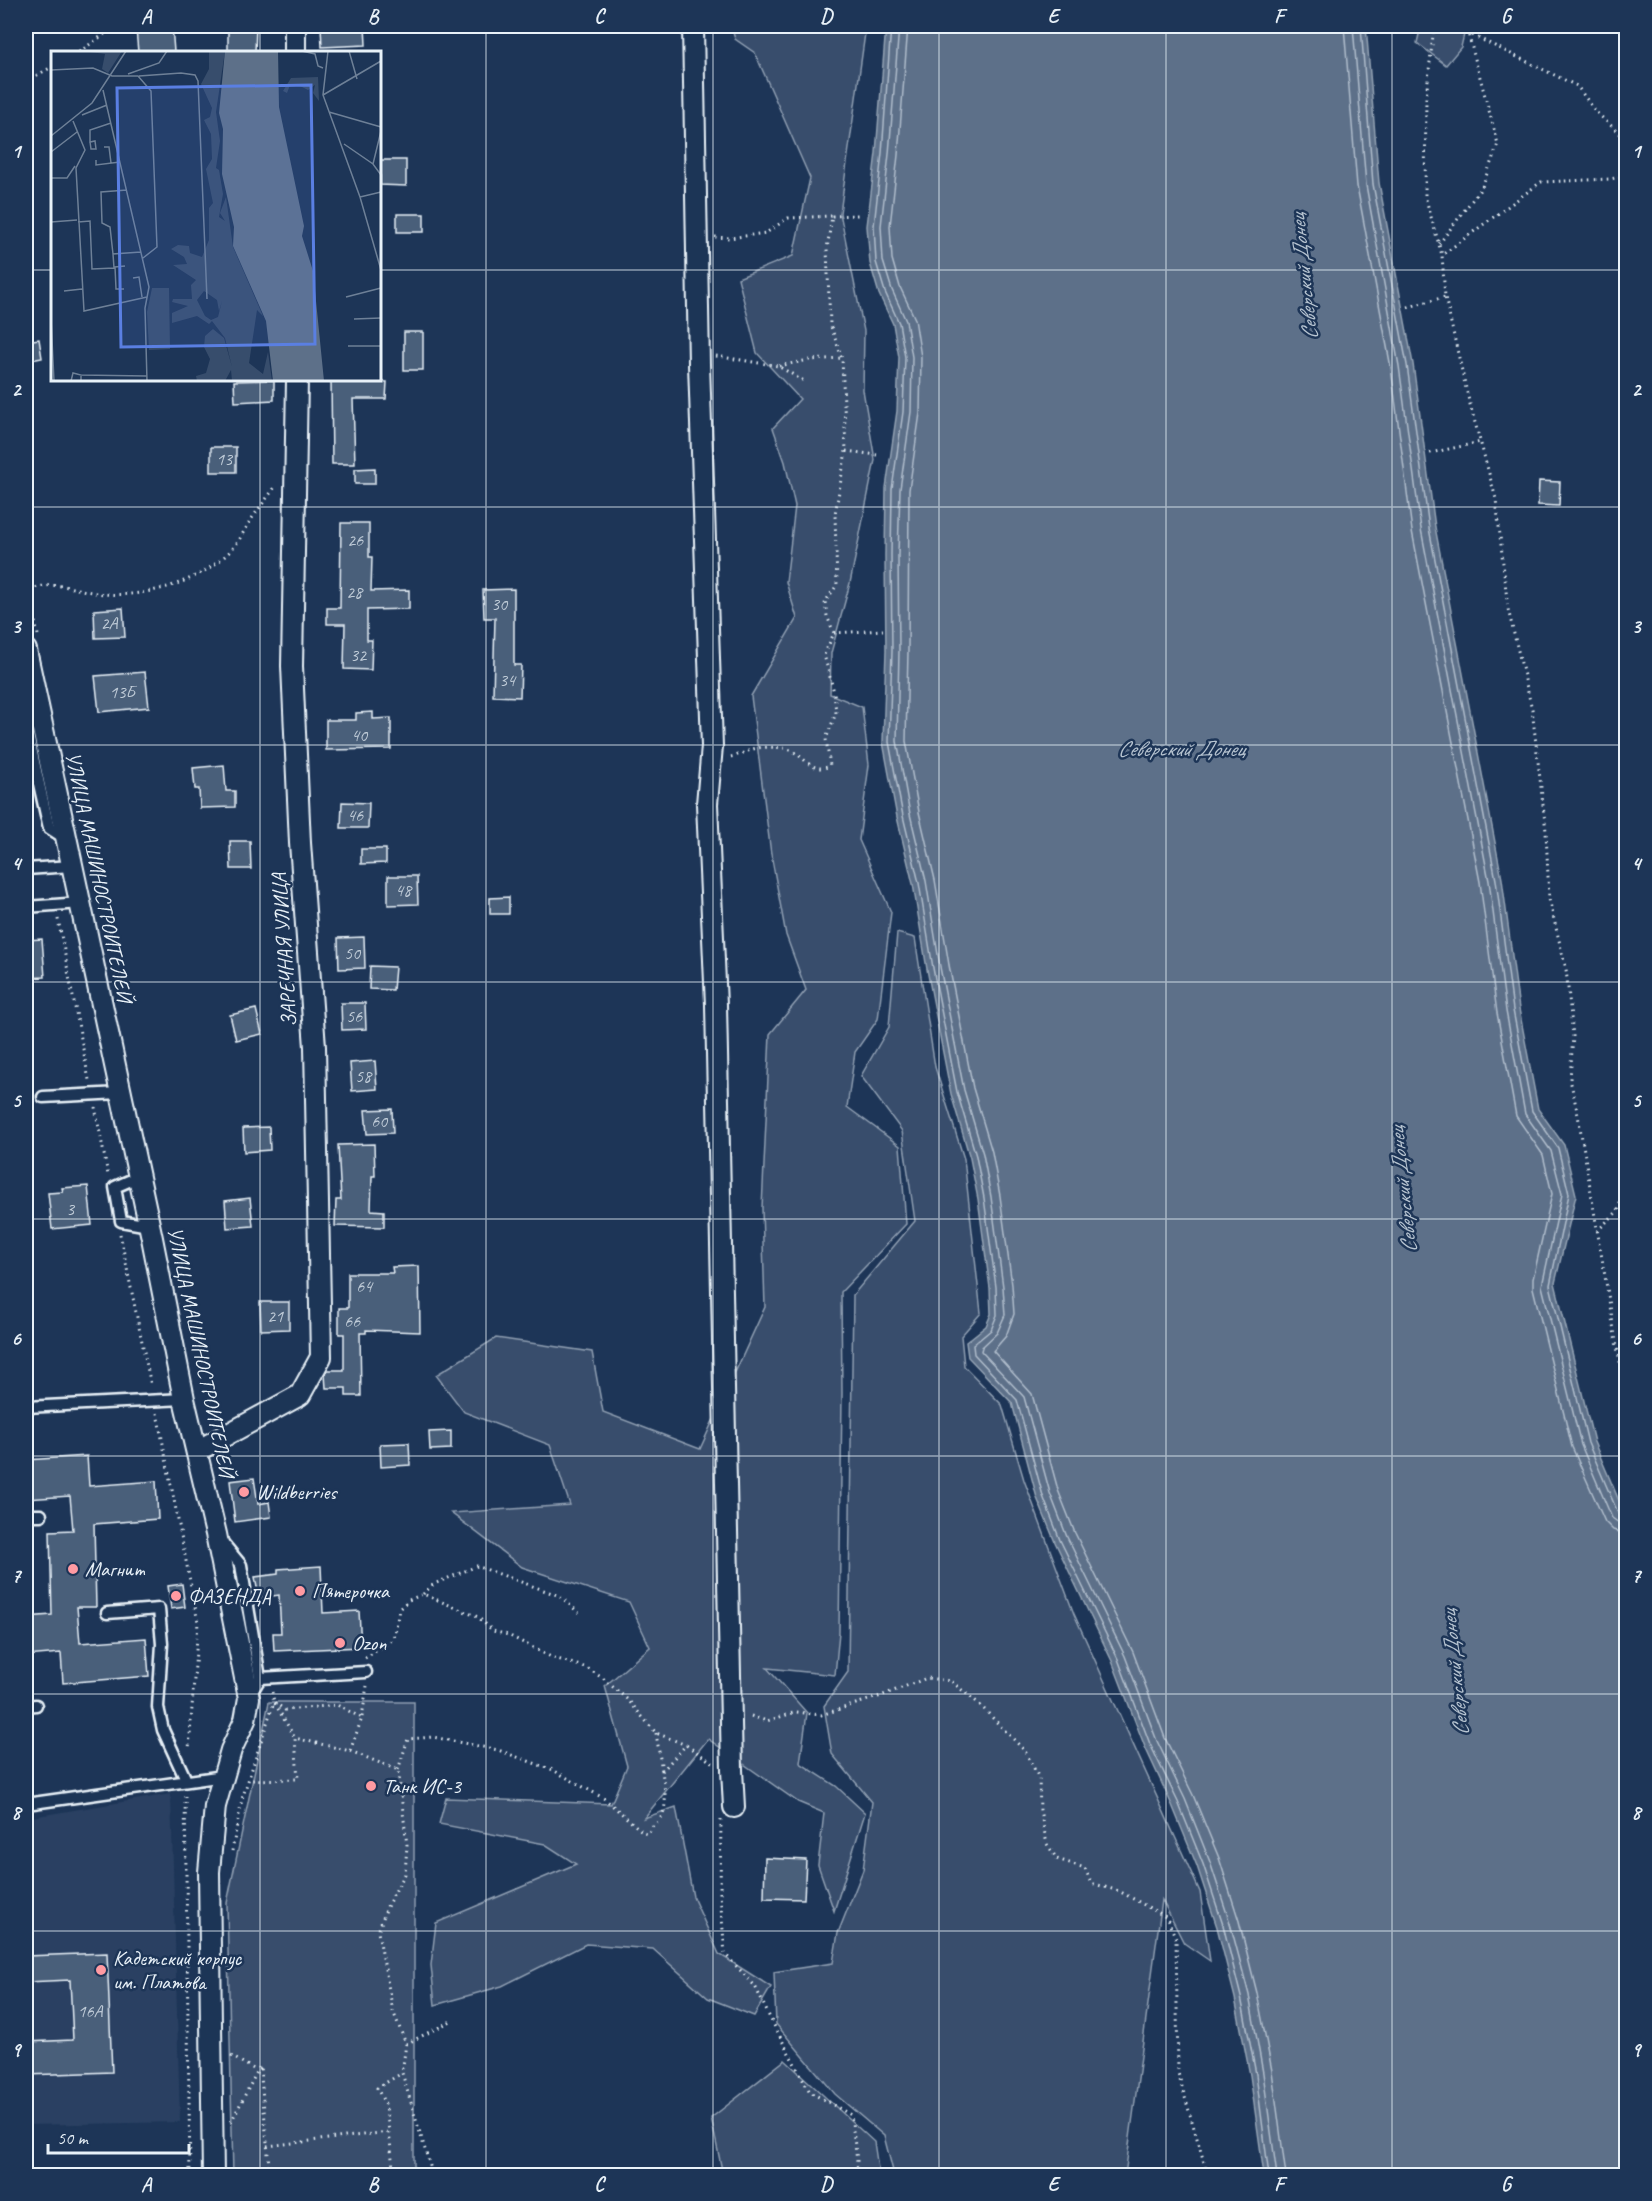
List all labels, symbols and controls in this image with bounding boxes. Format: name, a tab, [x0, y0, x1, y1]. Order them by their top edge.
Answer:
text: A	[141, 4, 153, 29]
text: B	[368, 4, 380, 29]
text: C	[594, 4, 606, 29]
text: D	[820, 4, 834, 29]
text: E	[1048, 4, 1062, 29]
text: F	[1274, 4, 1288, 29]
text: G	[1501, 4, 1514, 29]
inset map	[51, 51, 381, 381]
text: 1	[12, 139, 23, 164]
text: 1	[1632, 139, 1643, 164]
water label: Северский Донец	[1283, 210, 1325, 342]
text: 2	[12, 377, 23, 402]
text: 2	[1632, 377, 1643, 402]
house number: 13	[216, 448, 234, 470]
house number: 26	[347, 529, 364, 551]
house number: 28	[346, 581, 364, 603]
house number: 30	[491, 593, 509, 615]
house number: 2А	[100, 612, 119, 634]
text: 3	[12, 614, 23, 639]
text: 3	[1632, 614, 1643, 639]
house number: 32	[350, 644, 368, 666]
house number: 34	[499, 669, 517, 691]
house number: 13Б	[109, 681, 138, 703]
house number: 40	[351, 724, 369, 746]
water label: Северский Донец	[1118, 735, 1247, 763]
street label: УЛИЦА МАШИНОСТРОИТЕЛЕЙ	[60, 750, 139, 1008]
house number: 46	[347, 804, 364, 826]
text: 4	[12, 851, 24, 876]
text: 4	[1632, 851, 1644, 876]
street label: ЗАРЕЧНАЯ УЛИЦА	[266, 871, 302, 1028]
house number: 48	[395, 879, 413, 901]
house number: 50	[344, 942, 362, 964]
house number: 56	[346, 1005, 363, 1027]
house number: 58	[355, 1065, 373, 1087]
text: 5	[12, 1088, 23, 1113]
text: 5	[1632, 1088, 1643, 1113]
house number: 60	[371, 1110, 389, 1132]
water label: Северский Донец	[1382, 1123, 1424, 1255]
house number: 3	[66, 1198, 76, 1220]
street label: УЛИЦА МАШИНОСТРОИТЕЛЕЙ	[162, 1225, 241, 1483]
house number: 64	[356, 1275, 374, 1297]
house number: 21	[267, 1305, 284, 1327]
house number: 66	[344, 1310, 361, 1332]
text: 6	[11, 1326, 22, 1351]
text: 6	[1631, 1326, 1642, 1351]
place label: Wildberries	[256, 1479, 338, 1505]
marker: Wildberries	[237, 1485, 251, 1499]
place label: Магнит	[85, 1556, 146, 1582]
marker: Магнит	[66, 1562, 80, 1576]
text: 7	[12, 1563, 23, 1588]
text: 7	[1632, 1563, 1643, 1588]
place label: Пятерочка	[312, 1578, 391, 1604]
place label: ФАЗЕНДА	[188, 1583, 271, 1609]
marker: Пятерочка	[293, 1584, 307, 1598]
marker: ФАЗЕНДА	[169, 1589, 183, 1603]
water label: Северский Донец	[1434, 1606, 1476, 1738]
place label: Ozon	[352, 1630, 387, 1656]
marker: Ozon	[333, 1636, 347, 1650]
place label: Танк ИС-3	[383, 1773, 463, 1799]
marker: Танк ИС-3	[364, 1779, 378, 1793]
text: 8	[12, 1800, 24, 1825]
text: 8	[1632, 1800, 1644, 1825]
place label: Кадетский корпус им. Платова	[113, 1945, 243, 1995]
marker: Кадетский корпус им. Платова	[94, 1963, 108, 1977]
house number: 16А	[77, 2000, 104, 2022]
text: 9	[12, 2037, 23, 2062]
text: 9	[1632, 2037, 1643, 2062]
scale bar	[48, 2117, 189, 2155]
text: 50 m	[57, 2127, 90, 2149]
text: A	[141, 2172, 153, 2197]
text: B	[368, 2172, 380, 2197]
text: C	[594, 2172, 606, 2197]
text: D	[820, 2172, 834, 2197]
text: E	[1048, 2172, 1062, 2197]
text: F	[1274, 2172, 1288, 2197]
text: G	[1501, 2172, 1514, 2197]

